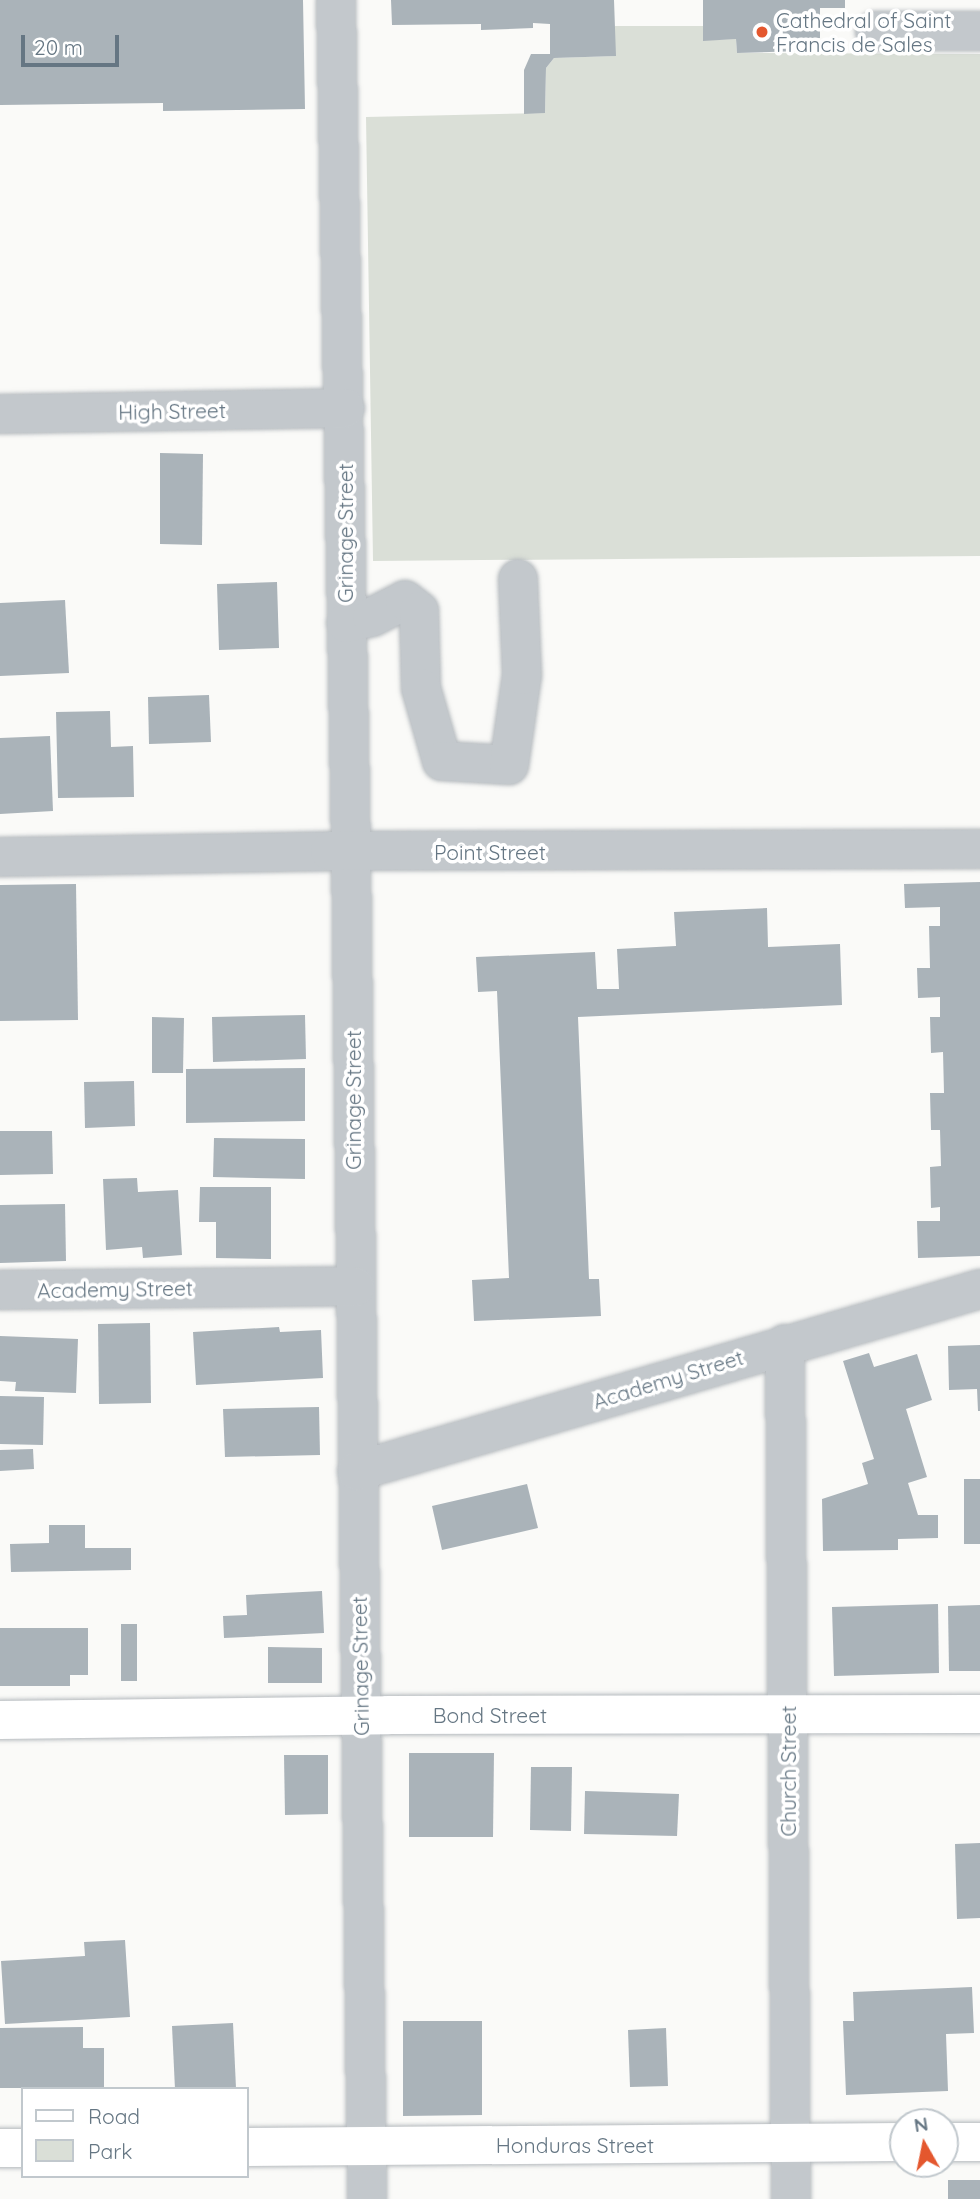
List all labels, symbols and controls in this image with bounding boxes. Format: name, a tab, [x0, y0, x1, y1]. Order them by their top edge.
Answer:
place label: Cathedral of Saint Francis de Sales	[776, 7, 951, 57]
scale bar	[24, 21, 122, 65]
marker: Cathedral of Saint Francis de Sales	[754, 24, 770, 40]
text: 20 m	[34, 34, 83, 60]
street label: High Street	[118, 397, 226, 425]
street label: Grinage Street	[332, 463, 358, 603]
street label: Point Street	[434, 839, 546, 865]
street label: Grinage Street	[340, 1030, 366, 1170]
street label: Academy Street	[37, 1275, 193, 1303]
street label: Academy Street	[590, 1344, 746, 1414]
street label: Grinage Street	[346, 1596, 374, 1736]
street label: Bond Street	[433, 1702, 547, 1728]
street label: Church Street	[775, 1705, 801, 1837]
legend	[21, 2087, 248, 2178]
text: Road	[88, 2103, 140, 2129]
north arrow	[889, 2108, 959, 2178]
text: N	[912, 2111, 930, 2137]
street label: Honduras Street	[496, 2132, 654, 2158]
text: Park	[88, 2138, 132, 2164]

